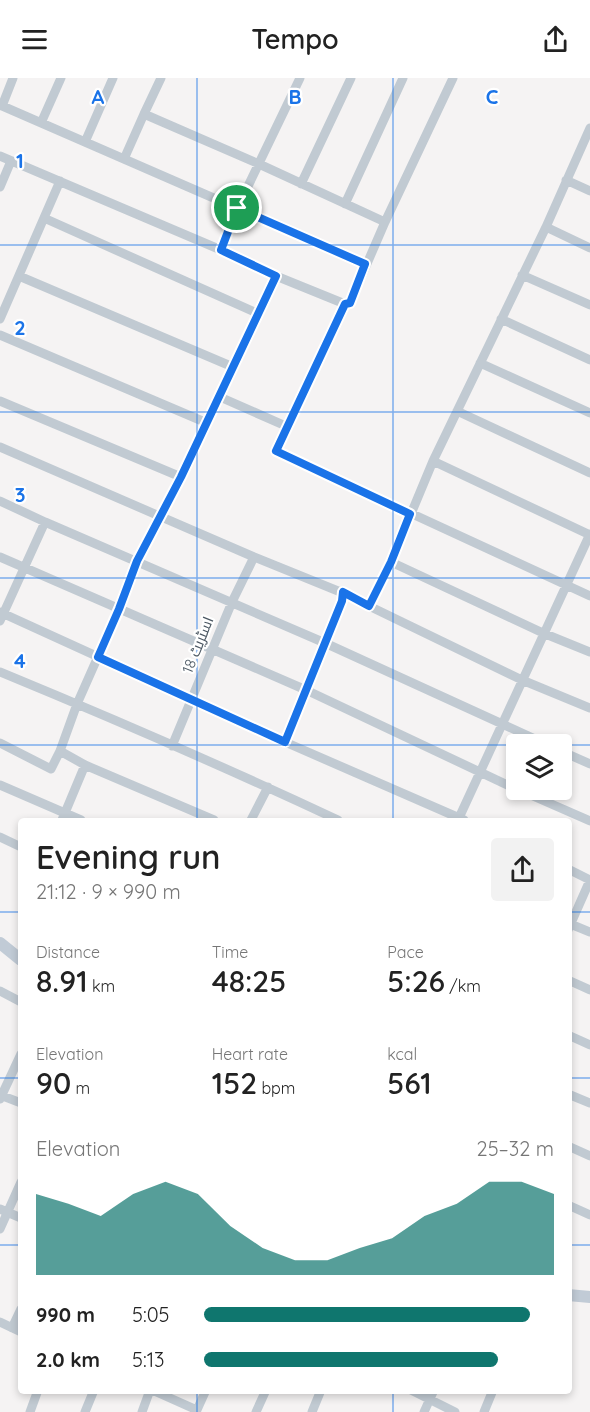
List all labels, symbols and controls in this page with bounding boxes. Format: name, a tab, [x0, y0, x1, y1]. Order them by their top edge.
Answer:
text: Tempo	[251, 22, 339, 56]
icon: menu	[18, 23, 51, 56]
icon: share	[539, 23, 572, 56]
text: A	[92, 84, 105, 109]
text: B	[288, 84, 302, 109]
text: C	[486, 84, 499, 109]
text: 1	[16, 148, 24, 173]
pin	[211, 182, 262, 233]
icon: arrive	[220, 191, 253, 224]
text: 2	[14, 315, 26, 340]
text: 3	[15, 482, 25, 507]
street label: اسٹریٹ 18	[178, 614, 217, 676]
text: 4	[14, 648, 26, 673]
map controls	[506, 734, 572, 800]
button: layers	[506, 734, 572, 800]
text: Evening run	[36, 836, 221, 877]
button: share	[491, 838, 554, 901]
text: 21:12 · 9 × 990 m	[36, 879, 181, 904]
text: Distance	[36, 942, 100, 962]
text: Time	[212, 942, 248, 962]
text: Pace	[387, 942, 424, 962]
text: 8.91	[36, 962, 88, 1000]
text: 48:25	[212, 962, 286, 1000]
text: 5:26	[387, 962, 445, 1000]
text: km	[88, 976, 115, 996]
text: /km	[445, 976, 481, 996]
text: Elevation	[36, 1044, 103, 1064]
text: Heart rate	[212, 1044, 288, 1064]
text: kcal	[387, 1044, 417, 1064]
text: 90	[36, 1064, 71, 1102]
text: 152	[212, 1064, 257, 1102]
text: 561	[387, 1064, 432, 1102]
text: m	[71, 1078, 90, 1098]
text: bpm	[257, 1078, 295, 1098]
text: Elevation	[36, 1136, 120, 1161]
text: 25–32 m	[477, 1136, 554, 1161]
text: 990 m	[36, 1302, 95, 1327]
text: 5:05	[132, 1302, 169, 1327]
text: 2.0 km	[36, 1347, 100, 1372]
text: 5:13	[132, 1347, 165, 1372]

